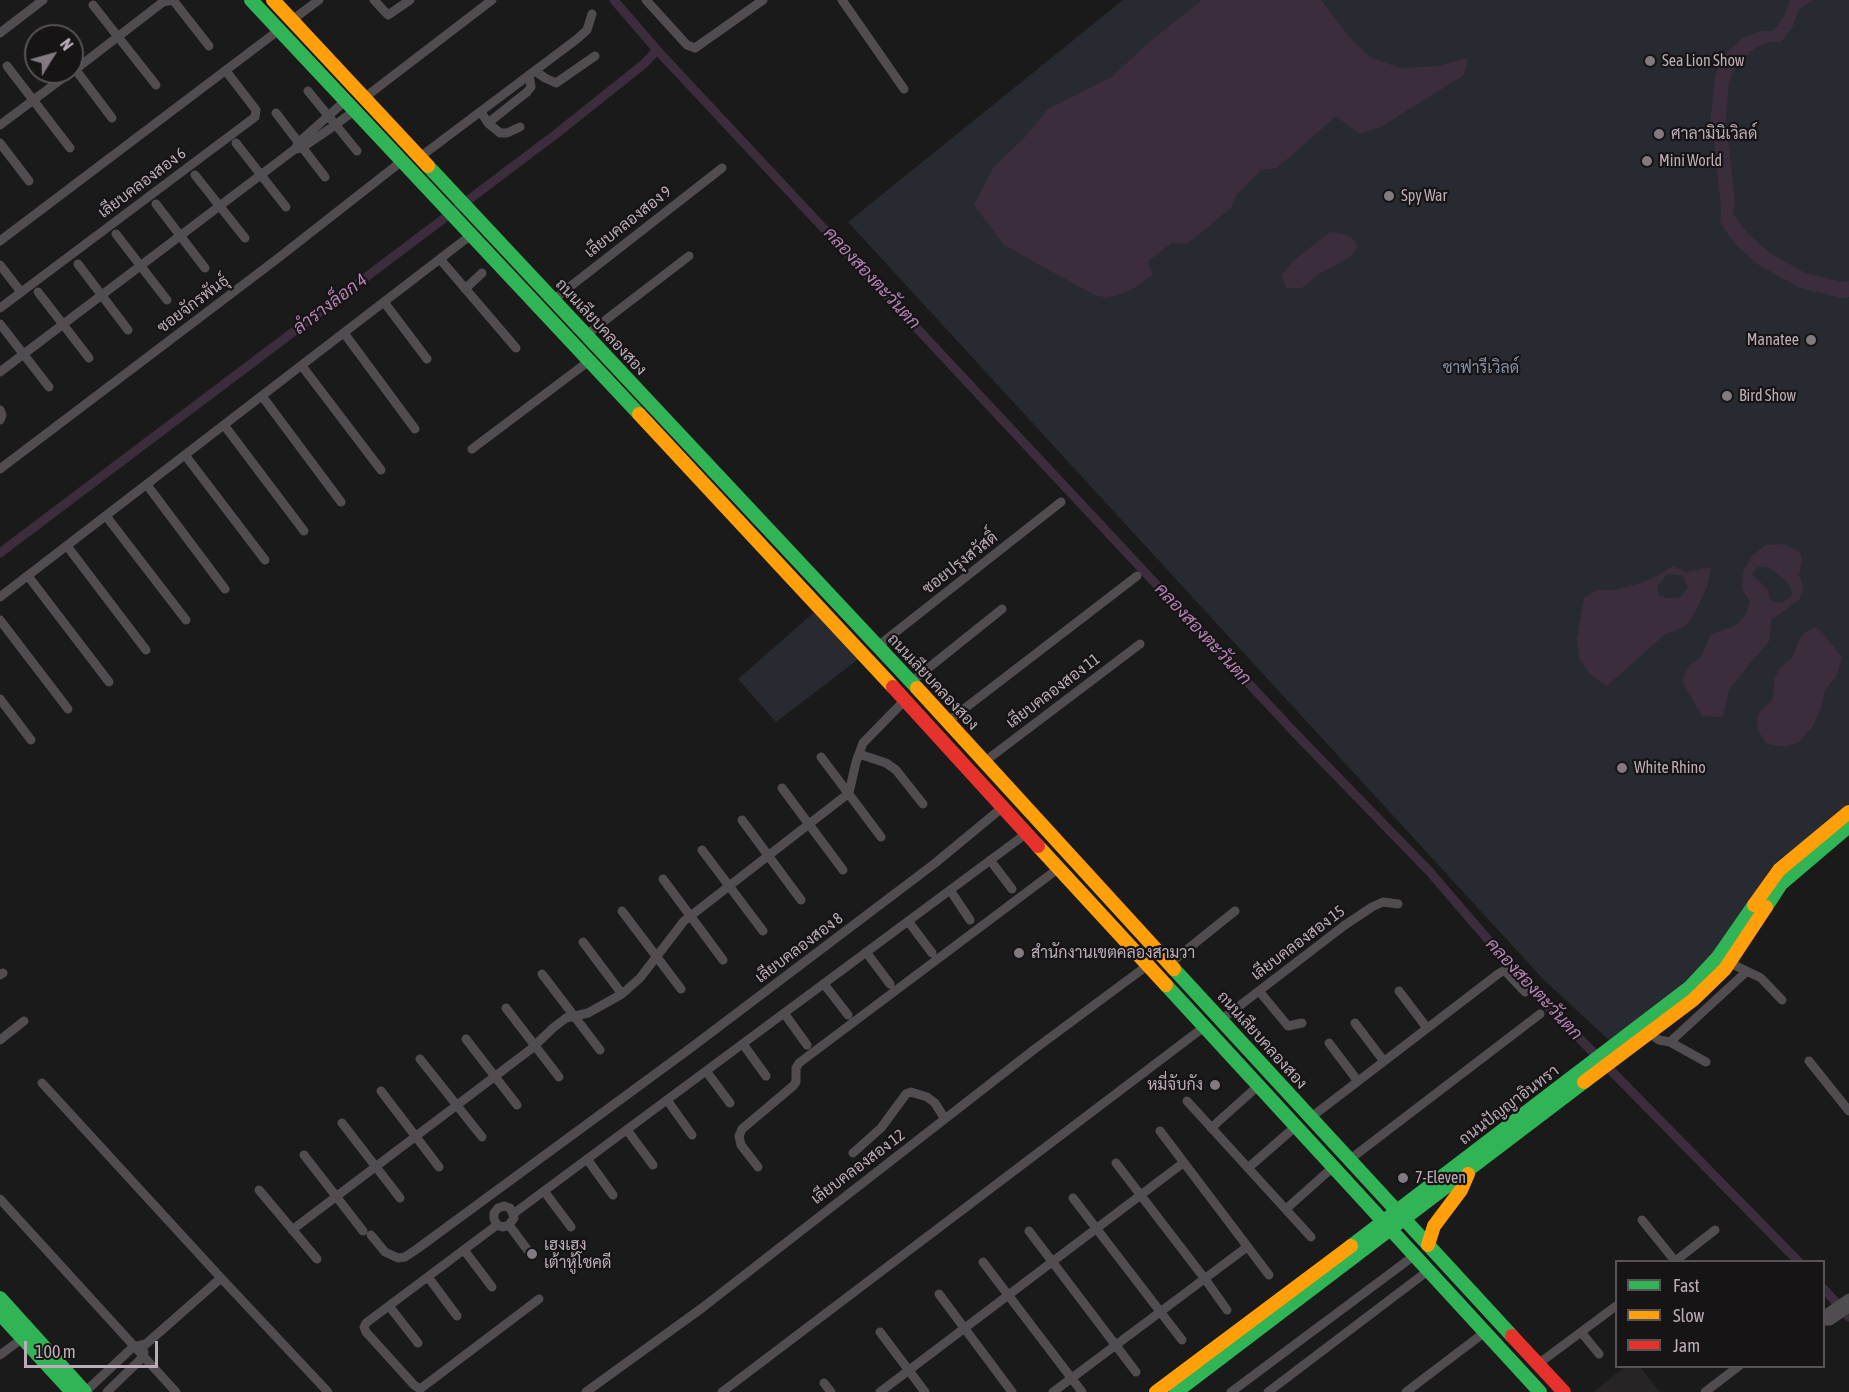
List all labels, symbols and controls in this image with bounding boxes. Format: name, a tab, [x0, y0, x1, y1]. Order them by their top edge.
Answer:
north arrow	[24, 24, 84, 84]
text: N	[57, 35, 77, 54]
place label: Sea Lion Show	[1662, 51, 1744, 71]
marker: Sea Lion Show	[1643, 54, 1657, 68]
place label: ศาลามินิเวิลด์	[1671, 124, 1757, 144]
marker: ศาลามินิเวิลด์	[1652, 127, 1666, 141]
street label: เลียบคลองสอง 6	[94, 144, 190, 222]
place label: Mini World	[1659, 151, 1722, 171]
marker: Mini World	[1640, 154, 1654, 168]
street label: เลียบคลองสอง 9	[581, 182, 675, 262]
place label: Spy War	[1401, 186, 1447, 206]
marker: Spy War	[1382, 189, 1396, 203]
water label: คลองสองตะวันตก	[819, 222, 925, 334]
water label: ลำรางล็อก 4	[289, 269, 371, 339]
street label: ซอยจักรพันธุ์	[153, 271, 233, 337]
street label: ถนนเลียบคลองสอง	[551, 275, 651, 379]
place label: Manatee	[1747, 330, 1799, 350]
marker: Manatee	[1804, 333, 1818, 347]
park label: ซาฟารีเวิลด์	[1443, 358, 1519, 378]
place label: Bird Show	[1739, 386, 1796, 406]
marker: Bird Show	[1720, 389, 1734, 403]
street label: ซอยปรุงสวัสดิ์	[919, 528, 1001, 598]
water label: คลองสองตะวันตก	[1150, 578, 1256, 690]
street label: ถนนเลียบคลองสอง	[883, 630, 983, 734]
street label: เลียบคลองสอง 11	[1002, 649, 1104, 733]
place label: White Rhino	[1634, 758, 1706, 778]
marker: White Rhino	[1615, 761, 1629, 775]
street label: เลียบคลองสอง 15	[1247, 901, 1349, 985]
street label: เลียบคลองสอง 8	[751, 909, 847, 987]
water label: คลองสองตะวันตก	[1481, 933, 1587, 1045]
place label: สำนักงานเขตคลองสามวา	[1031, 943, 1195, 963]
marker: สำนักงานเขตคลองสามวา	[1012, 946, 1026, 960]
street label: ถนนเลียบคลองสอง	[1213, 987, 1311, 1093]
street label: ถนนปัญญาอินทรา	[1455, 1061, 1563, 1149]
place label: หมี่จับกัง	[1147, 1075, 1203, 1095]
marker: หมี่จับกัง	[1208, 1078, 1222, 1092]
street label: เลียบคลองสอง 12	[807, 1125, 909, 1209]
place label: 7-Eleven	[1415, 1168, 1466, 1188]
marker: 7-Eleven	[1396, 1171, 1410, 1185]
place label: เฮงเฮง เต้าหู้โชคดี	[544, 1235, 611, 1273]
marker: เฮงเฮง เต้าหู้โชคดี	[525, 1247, 539, 1261]
legend	[1615, 1260, 1825, 1368]
text: Fast	[1673, 1275, 1700, 1296]
text: Slow	[1673, 1305, 1704, 1326]
scale bar	[27, 1329, 160, 1367]
text: Jam	[1673, 1335, 1700, 1356]
text: 100 m	[35, 1341, 76, 1362]

